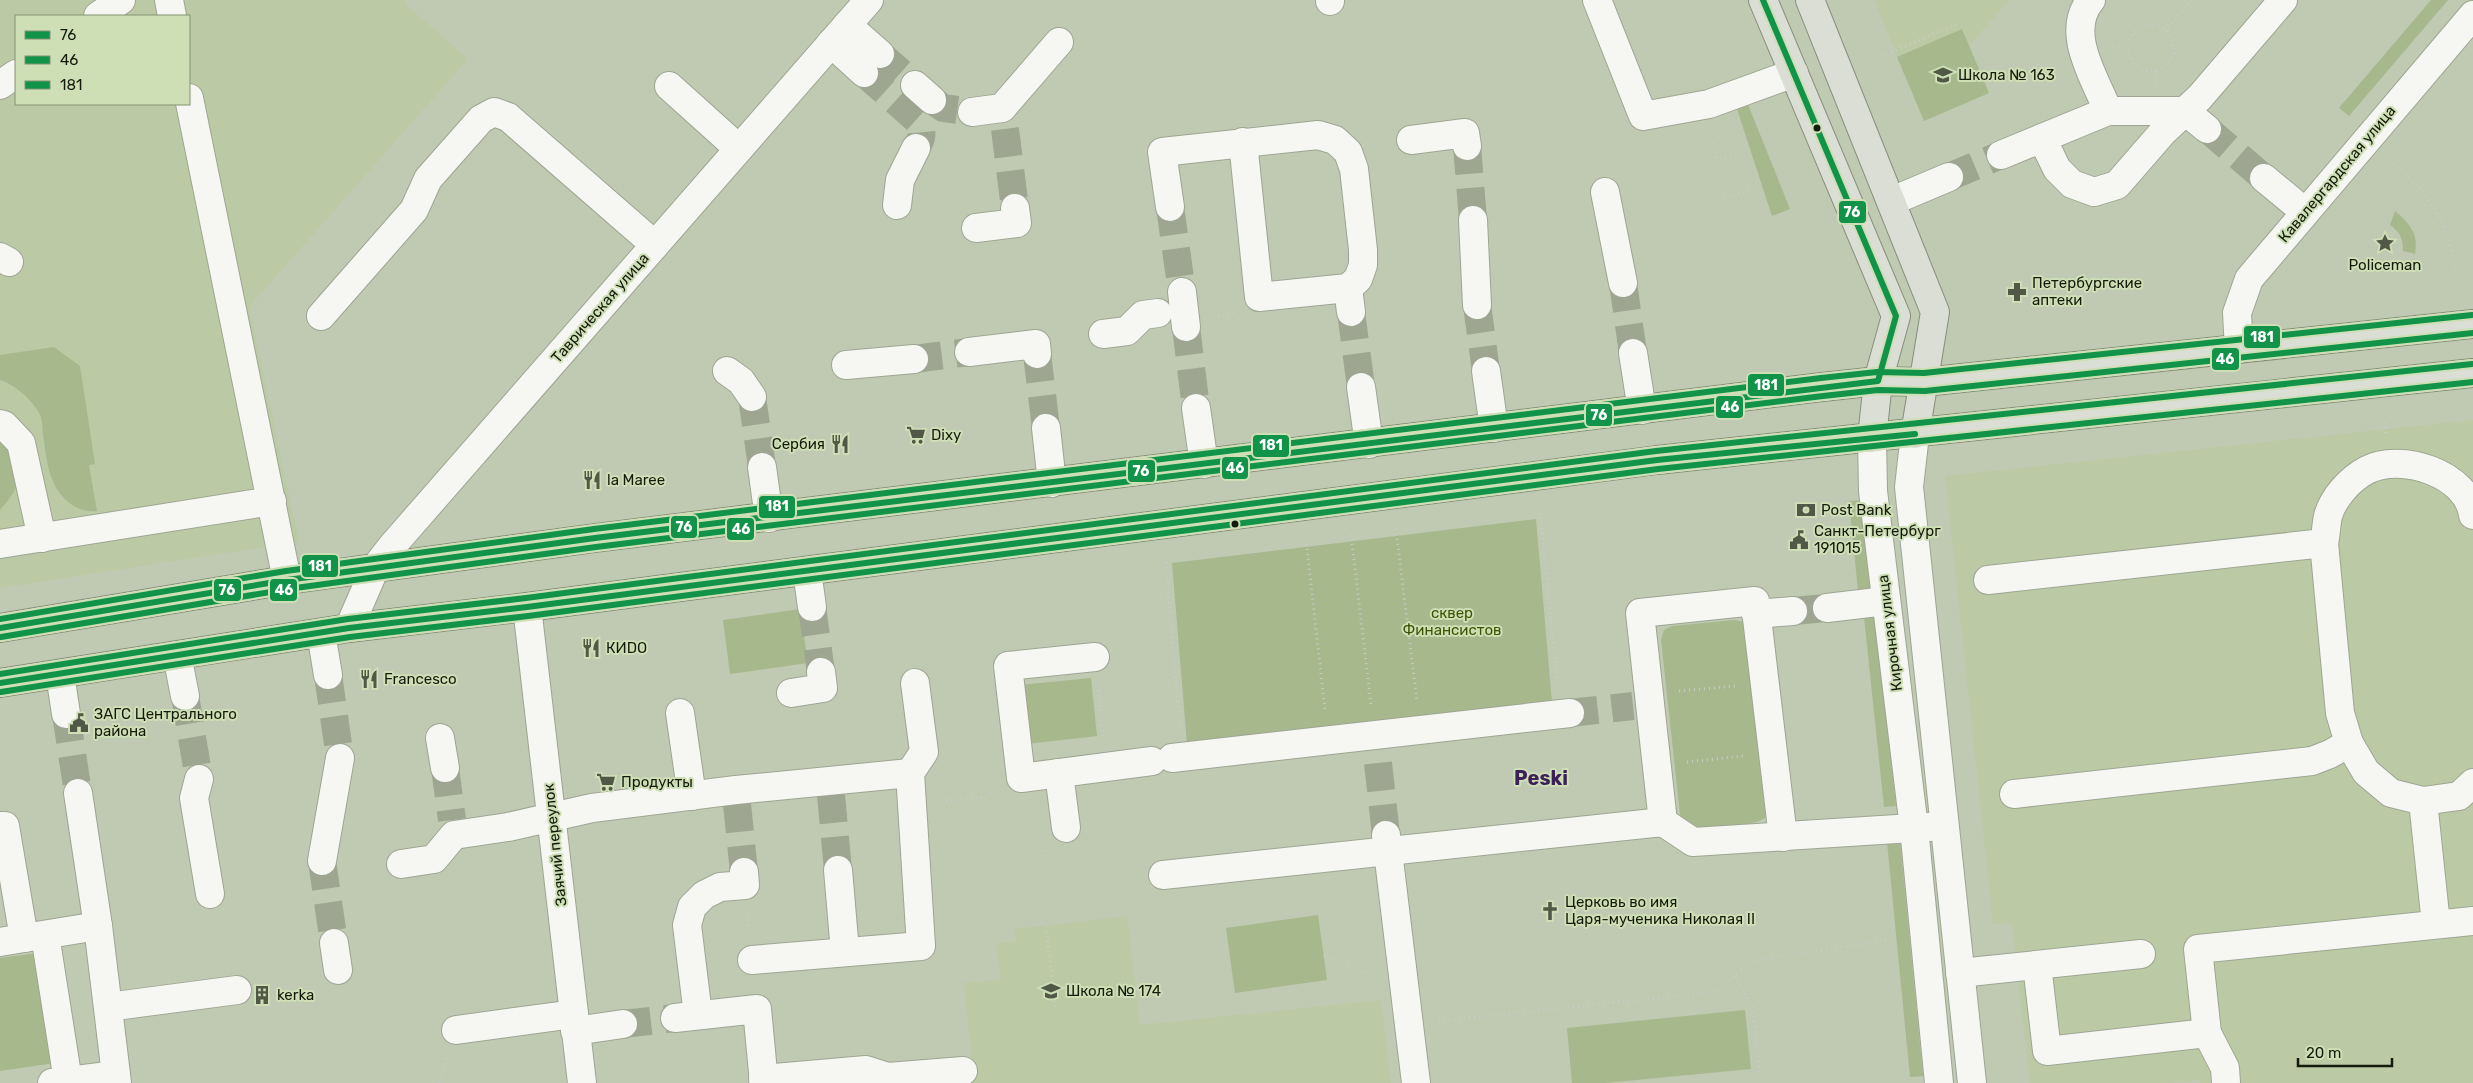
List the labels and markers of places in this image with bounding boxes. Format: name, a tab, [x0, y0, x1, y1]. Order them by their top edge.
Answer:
school or university icon: Школа № 163	[1932, 64, 1954, 86]
place label: Школа № 163	[1958, 66, 2055, 84]
unlabelled marker	[1812, 123, 1822, 133]
place icon: Policeman	[2374, 232, 2396, 254]
place label: Policeman	[2349, 256, 2421, 274]
place label: Петербургские аптеки	[2032, 274, 2142, 309]
pharmacy icon: Петербургские аптеки	[2006, 281, 2028, 303]
supermarket icon: Dixy	[905, 424, 927, 446]
place label: Dixy	[931, 426, 961, 444]
restaurant icon: Сербия	[829, 433, 851, 455]
place label: Сербия	[772, 435, 825, 453]
restaurant icon: la Maree	[581, 469, 603, 491]
place label: la Maree	[607, 471, 665, 489]
bank icon: Post Bank	[1795, 499, 1817, 521]
place label: Post Bank	[1821, 501, 1892, 519]
unlabelled marker	[1230, 519, 1240, 529]
place label: Санкт-Петербург 191015	[1814, 522, 1941, 557]
public building icon: Санкт-Петербург 191015	[1788, 529, 1810, 551]
restaurant icon: КИDO	[580, 637, 602, 659]
place label: КИDO	[606, 639, 647, 657]
restaurant icon: Francesco	[358, 668, 380, 690]
place label: Francesco	[384, 670, 457, 688]
place label: ЗАГС Центрального района	[94, 705, 237, 740]
public building icon: ЗАГС Центрального района	[68, 712, 90, 734]
supermarket icon: Продукты	[595, 771, 617, 793]
place label: Продукты	[621, 773, 693, 791]
place label: Церковь во имя Царя-мученика Николая II	[1565, 893, 1755, 928]
church icon: Церковь во имя Царя-мученика Николая II	[1539, 900, 1561, 922]
school or university icon: Школа № 174	[1040, 980, 1062, 1002]
place label: Школа № 174	[1066, 982, 1161, 1000]
building icon: kerka	[251, 984, 273, 1006]
place label: kerka	[277, 986, 314, 1004]

